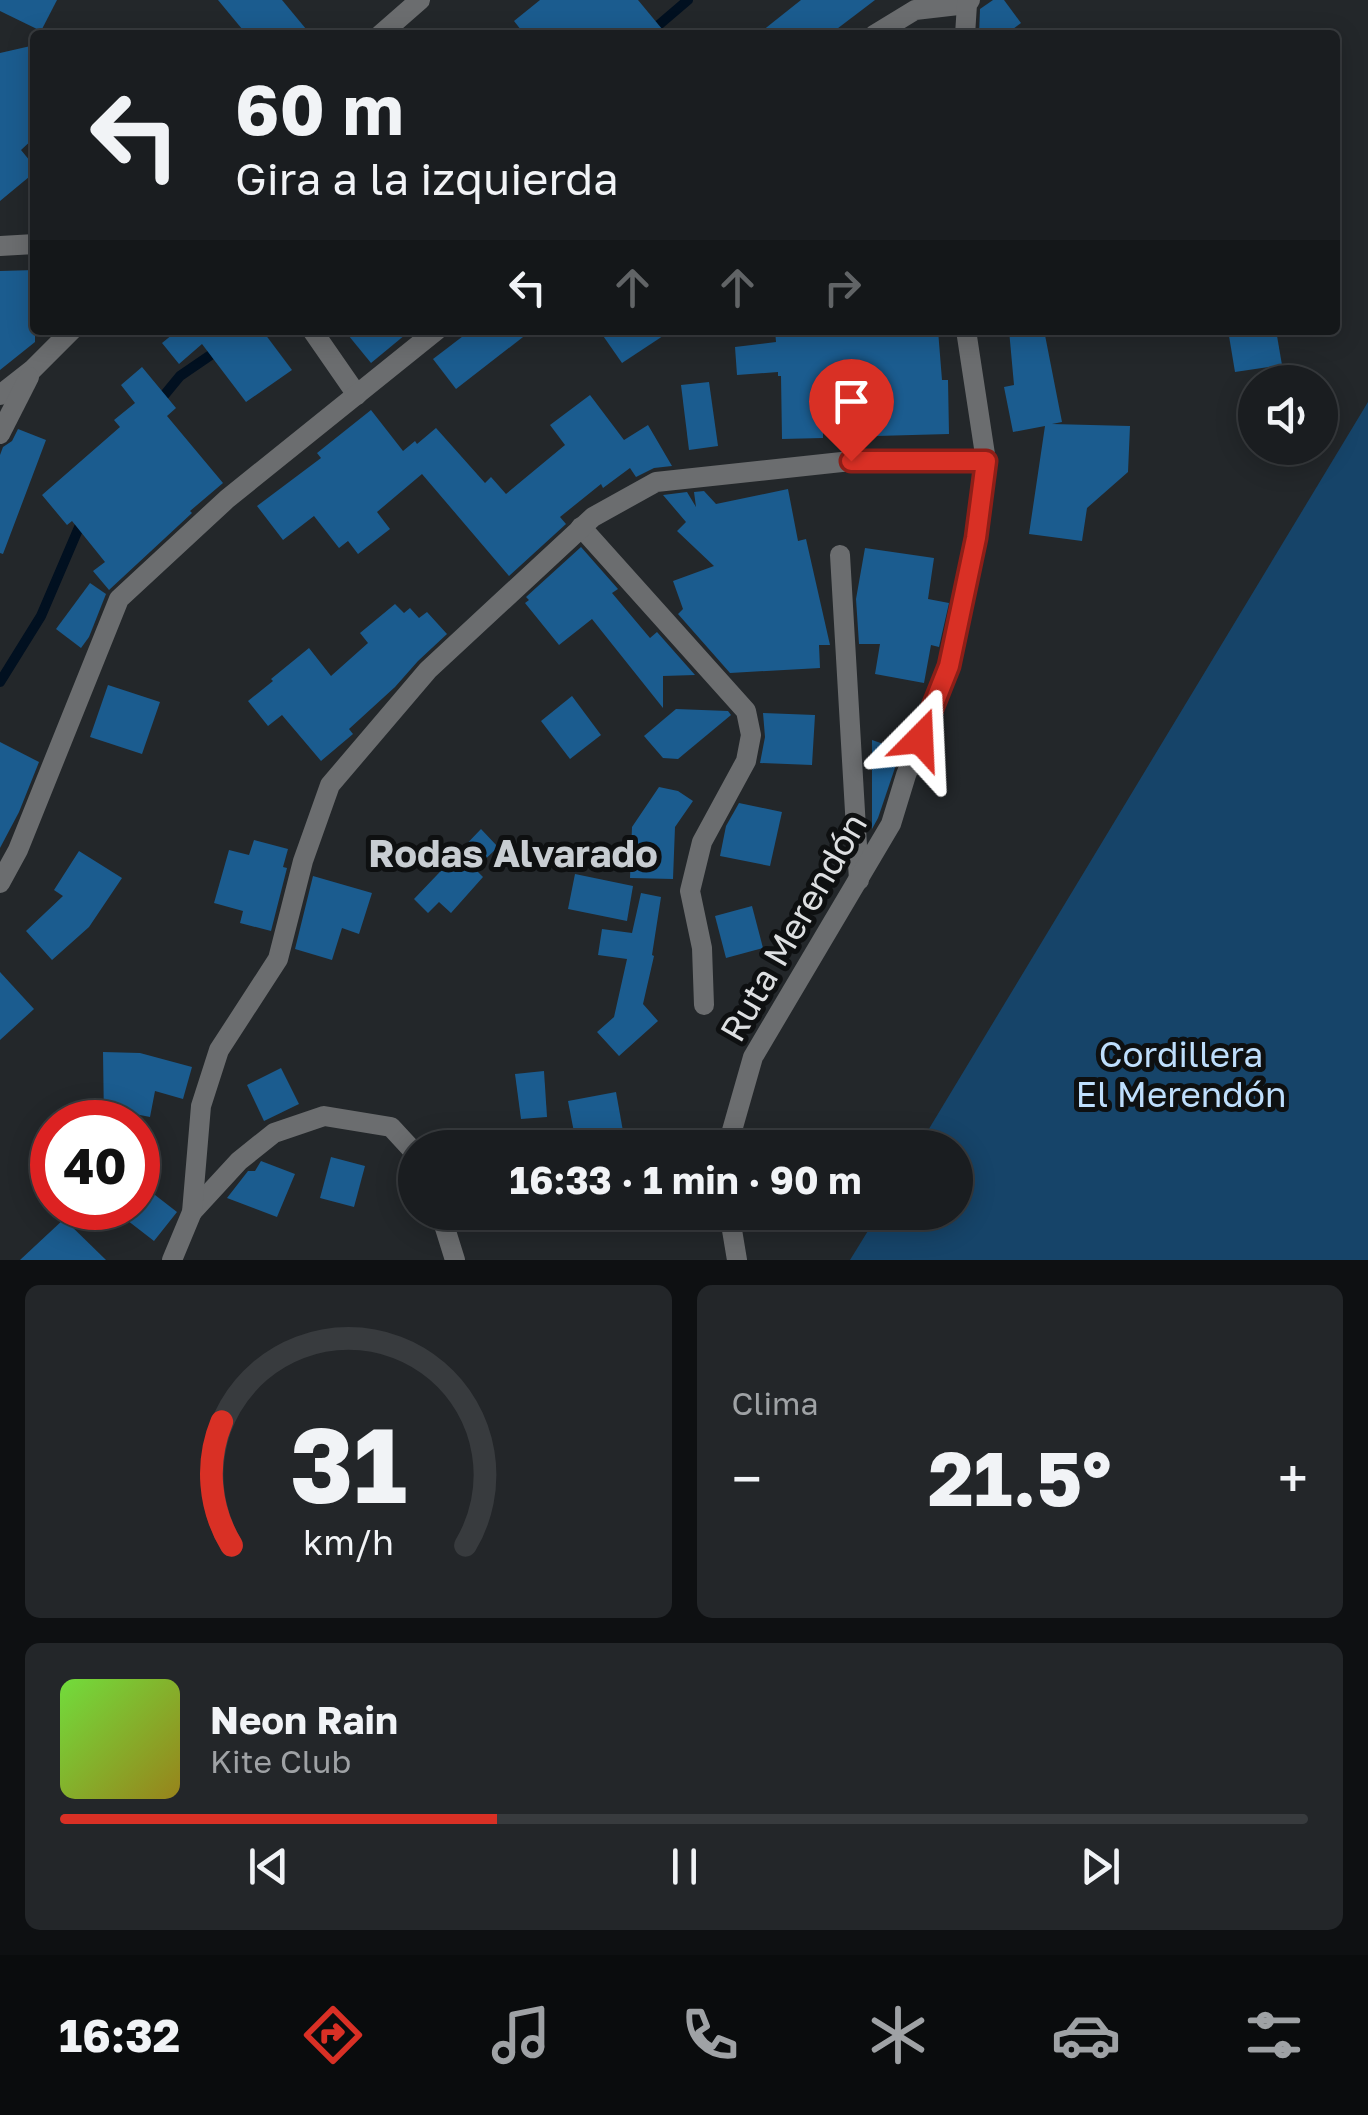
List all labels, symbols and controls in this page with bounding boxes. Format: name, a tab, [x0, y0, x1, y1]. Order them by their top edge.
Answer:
text: 60 m	[235, 66, 404, 150]
icon: left	[70, 70, 200, 200]
text: Gira a la izquierda	[235, 151, 619, 205]
icon: left	[500, 260, 555, 315]
icon: ahead	[605, 260, 660, 315]
icon: ahead	[710, 260, 765, 315]
icon: right	[815, 260, 870, 315]
pin	[809, 359, 894, 462]
map controls	[1238, 365, 1338, 465]
button: sound	[1238, 365, 1338, 465]
icon: arrive	[824, 374, 879, 429]
position arrow	[868, 687, 972, 791]
street label: Ruta Merendón	[711, 805, 875, 1049]
district label: Rodas Alvarado	[368, 830, 658, 875]
park label: Cordillera El Merendón	[1076, 1033, 1286, 1115]
speed limit sign: 40	[30, 1100, 160, 1230]
text: 16:33 · 1 min · 90 m	[510, 1157, 861, 1202]
text: Clima	[732, 1384, 818, 1422]
text: 31	[290, 1401, 407, 1526]
text: 21.5°	[928, 1432, 1111, 1523]
text: −	[732, 1445, 762, 1511]
text: +	[1278, 1445, 1308, 1511]
text: km/h	[303, 1520, 394, 1563]
text: Neon Rain	[210, 1697, 398, 1742]
text: Kite Club	[210, 1742, 351, 1780]
icon: previous	[241, 1839, 296, 1894]
icon: pause	[657, 1839, 712, 1894]
icon: next	[1073, 1839, 1128, 1894]
icon: directions	[298, 2000, 368, 2070]
icon: music	[486, 2000, 556, 2070]
icon: phone	[675, 2000, 745, 2070]
icon: climate	[863, 2000, 933, 2070]
icon: car	[1051, 2000, 1121, 2070]
icon: filters	[1239, 2000, 1309, 2070]
text: 16:32	[59, 2008, 180, 2062]

